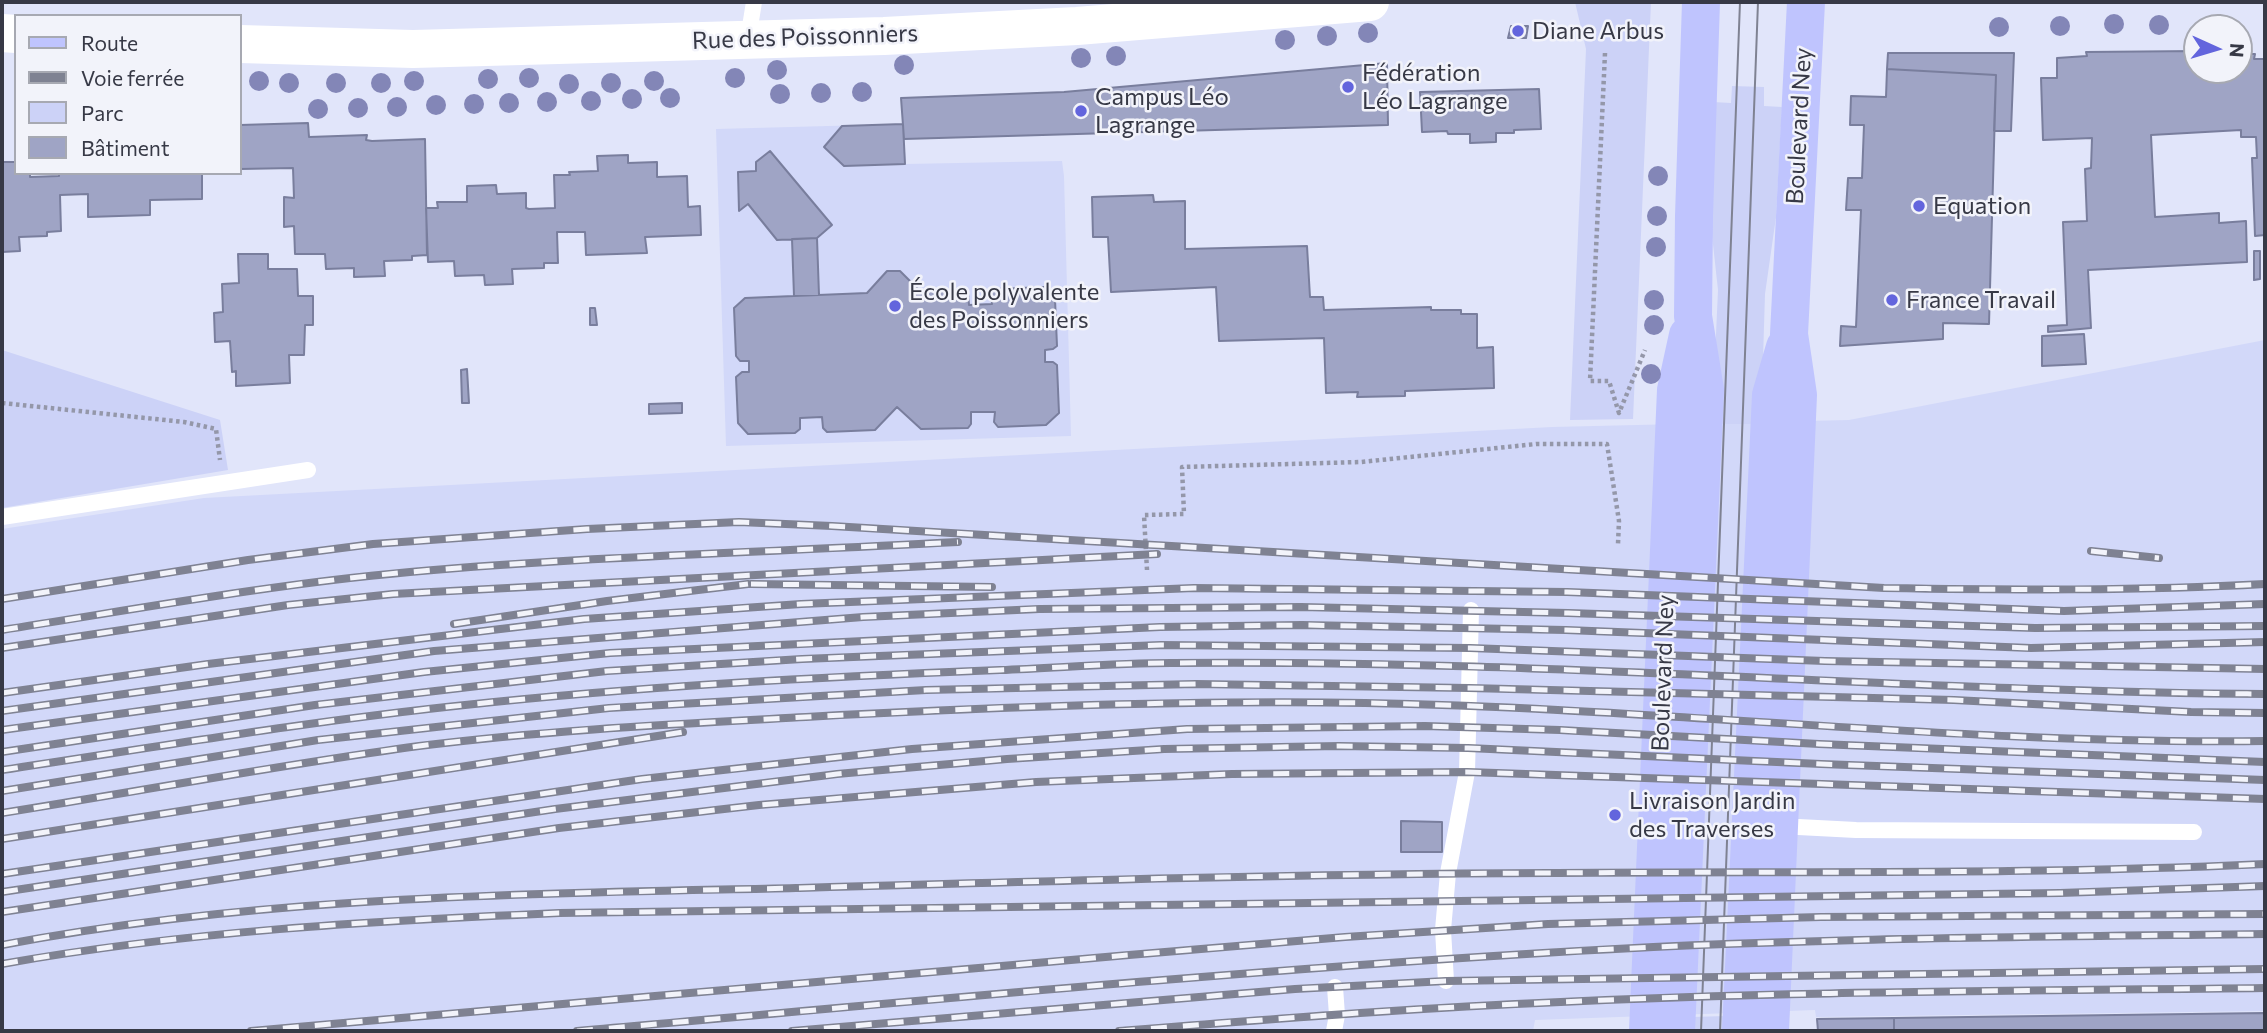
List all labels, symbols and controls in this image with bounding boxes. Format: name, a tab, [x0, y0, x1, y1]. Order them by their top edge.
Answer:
legend	[14, 14, 242, 175]
north arrow	[2183, 14, 2253, 84]
place label: Diane Arbus	[1532, 17, 1664, 45]
street label: Rue des Poissonniers	[691, 19, 919, 55]
marker: Diane Arbus	[1510, 23, 1526, 39]
text: Route	[81, 30, 138, 55]
text: N	[2225, 42, 2249, 58]
street label: Boulevard Ney	[1781, 47, 1817, 205]
place label: Fédération Léo Lagrange	[1362, 59, 1508, 115]
text: Voie ferrée	[81, 65, 184, 90]
marker: Fédération Léo Lagrange	[1340, 79, 1356, 95]
place label: Campus Léo Lagrange	[1095, 83, 1229, 139]
text: Parc	[81, 100, 124, 125]
marker: Campus Léo Lagrange	[1073, 103, 1089, 119]
text: Bâtiment	[81, 135, 170, 160]
place label: Equation	[1933, 192, 2031, 220]
marker: Equation	[1911, 198, 1927, 214]
place label: École polyvalente des Poissonniers	[909, 278, 1099, 334]
place label: France Travail	[1906, 286, 2056, 314]
marker: France Travail	[1884, 292, 1900, 308]
marker: École polyvalente des Poissonniers	[887, 298, 903, 314]
street label: Boulevard Ney	[1646, 594, 1680, 752]
place label: Livraison Jardin des Traverses	[1629, 787, 1795, 843]
marker: Livraison Jardin des Traverses	[1607, 807, 1623, 823]

